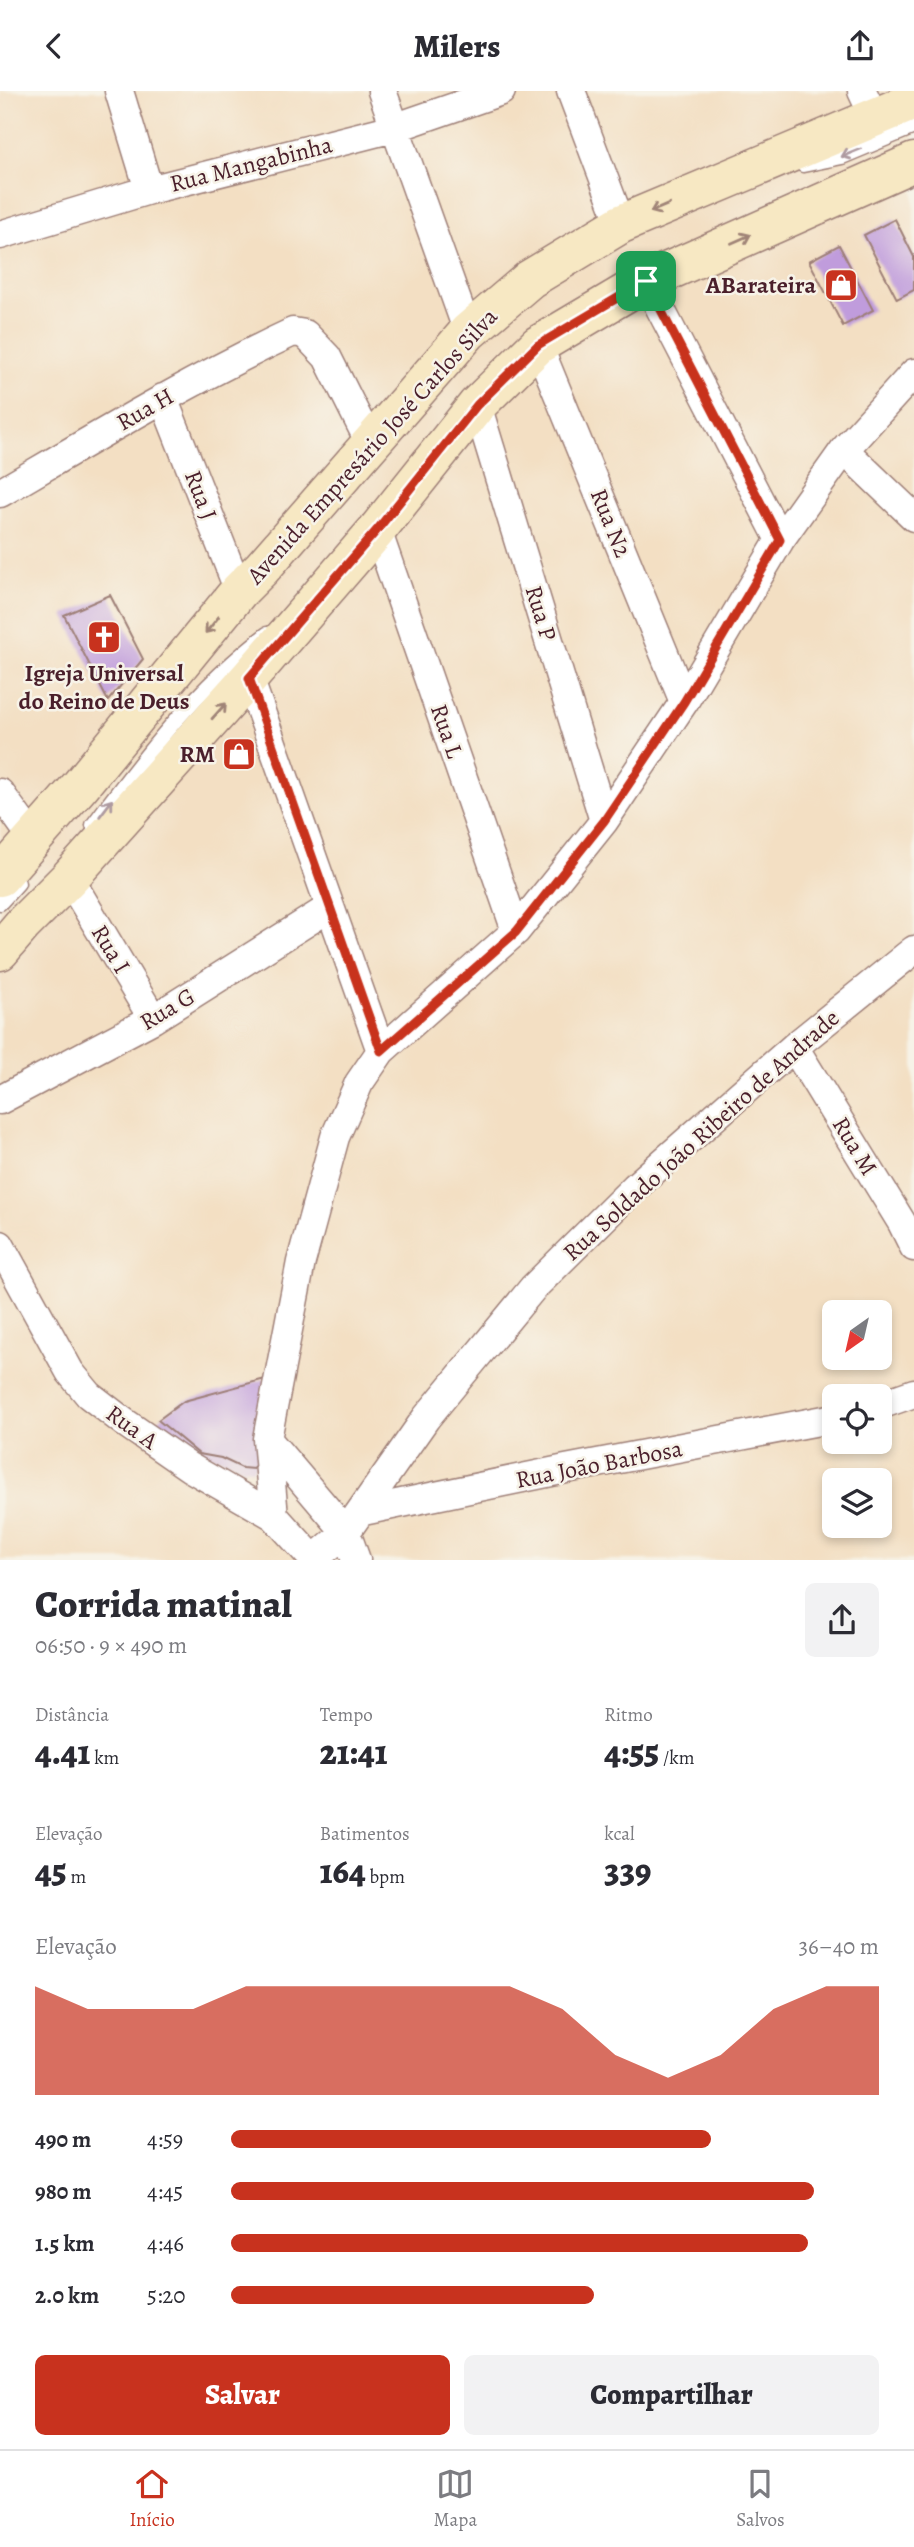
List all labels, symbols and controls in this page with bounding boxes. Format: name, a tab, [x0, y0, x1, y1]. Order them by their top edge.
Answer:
text: Milers	[414, 24, 500, 68]
icon: back	[35, 27, 73, 65]
icon: share	[841, 27, 879, 65]
street label: Rua Mangabinha	[166, 128, 336, 200]
one-way arrow	[840, 147, 862, 160]
one-way arrow	[650, 202, 672, 215]
one-way arrow	[730, 232, 752, 245]
pin	[616, 251, 676, 311]
icon: arrive	[627, 262, 665, 300]
shop icon: ABarateira	[822, 266, 860, 304]
place label: ABarateira	[705, 269, 816, 301]
street label: Avenida Empresário José Carlos Silva	[239, 301, 505, 592]
street label: Rua H	[111, 380, 179, 438]
street label: Rua J	[177, 466, 225, 524]
street label: Rua N2	[583, 484, 639, 562]
street label: Rua P	[517, 582, 565, 644]
one-way arrow	[204, 615, 220, 633]
church icon: Igreja Universal do Reino de Deus	[85, 618, 123, 656]
place label: Igreja Universal do Reino de Deus	[19, 657, 189, 717]
street label: Rua L	[423, 700, 471, 763]
one-way arrow	[211, 702, 227, 720]
shop icon: RM	[220, 735, 258, 773]
place label: RM	[179, 738, 215, 770]
one-way arrow	[98, 799, 113, 818]
street label: Rua I	[84, 919, 138, 979]
street label: Rua G	[134, 980, 200, 1038]
street label: Rua Soldado João Ribeiro de Andrade	[556, 1002, 846, 1268]
street label: Rua M	[825, 1111, 885, 1181]
north arrow	[822, 1300, 892, 1370]
map controls	[822, 1300, 892, 1538]
button: locate	[822, 1384, 892, 1454]
street label: Rua A	[100, 1397, 165, 1457]
street label: Rua João Barbosa	[513, 1432, 686, 1496]
button: layers	[822, 1468, 892, 1538]
text: Corrida matinal	[35, 1578, 292, 1630]
button: share	[805, 1583, 879, 1657]
text: 06:50 · 9 × 490 m	[35, 1630, 187, 1661]
text: Distância	[35, 1702, 109, 1728]
text: Tempo	[320, 1702, 373, 1728]
text: Ritmo	[604, 1702, 653, 1728]
text: 4.41	[35, 1728, 90, 1776]
text: 21:41	[320, 1728, 387, 1776]
text: 4:55	[604, 1728, 659, 1776]
text: km	[90, 1745, 119, 1771]
text: /km	[659, 1745, 694, 1771]
text: Elevação	[35, 1821, 103, 1847]
text: Batimentos	[320, 1821, 410, 1847]
text: kcal	[604, 1821, 635, 1847]
text: 45	[35, 1847, 67, 1895]
text: 164	[320, 1847, 366, 1895]
text: 339	[604, 1847, 651, 1895]
text: m	[67, 1864, 86, 1890]
text: bpm	[366, 1864, 405, 1890]
text: Elevação	[35, 1931, 117, 1962]
text: 36–40 m	[798, 1931, 879, 1962]
text: 490 m	[35, 2124, 91, 2155]
text: 4:59	[147, 2124, 183, 2155]
text: 980 m	[35, 2176, 92, 2207]
text: 4:45	[147, 2176, 183, 2207]
text: 1.5 km	[35, 2228, 95, 2259]
text: 4:46	[147, 2228, 184, 2259]
text: 2.0 km	[35, 2280, 99, 2311]
text: 5:20	[147, 2280, 186, 2311]
button: Salvar	[35, 2355, 450, 2435]
button: Compartilhar	[464, 2355, 879, 2435]
tab: Início	[129, 2465, 175, 2533]
tab: Mapa	[434, 2465, 477, 2533]
tab: Salvos	[736, 2465, 785, 2533]

